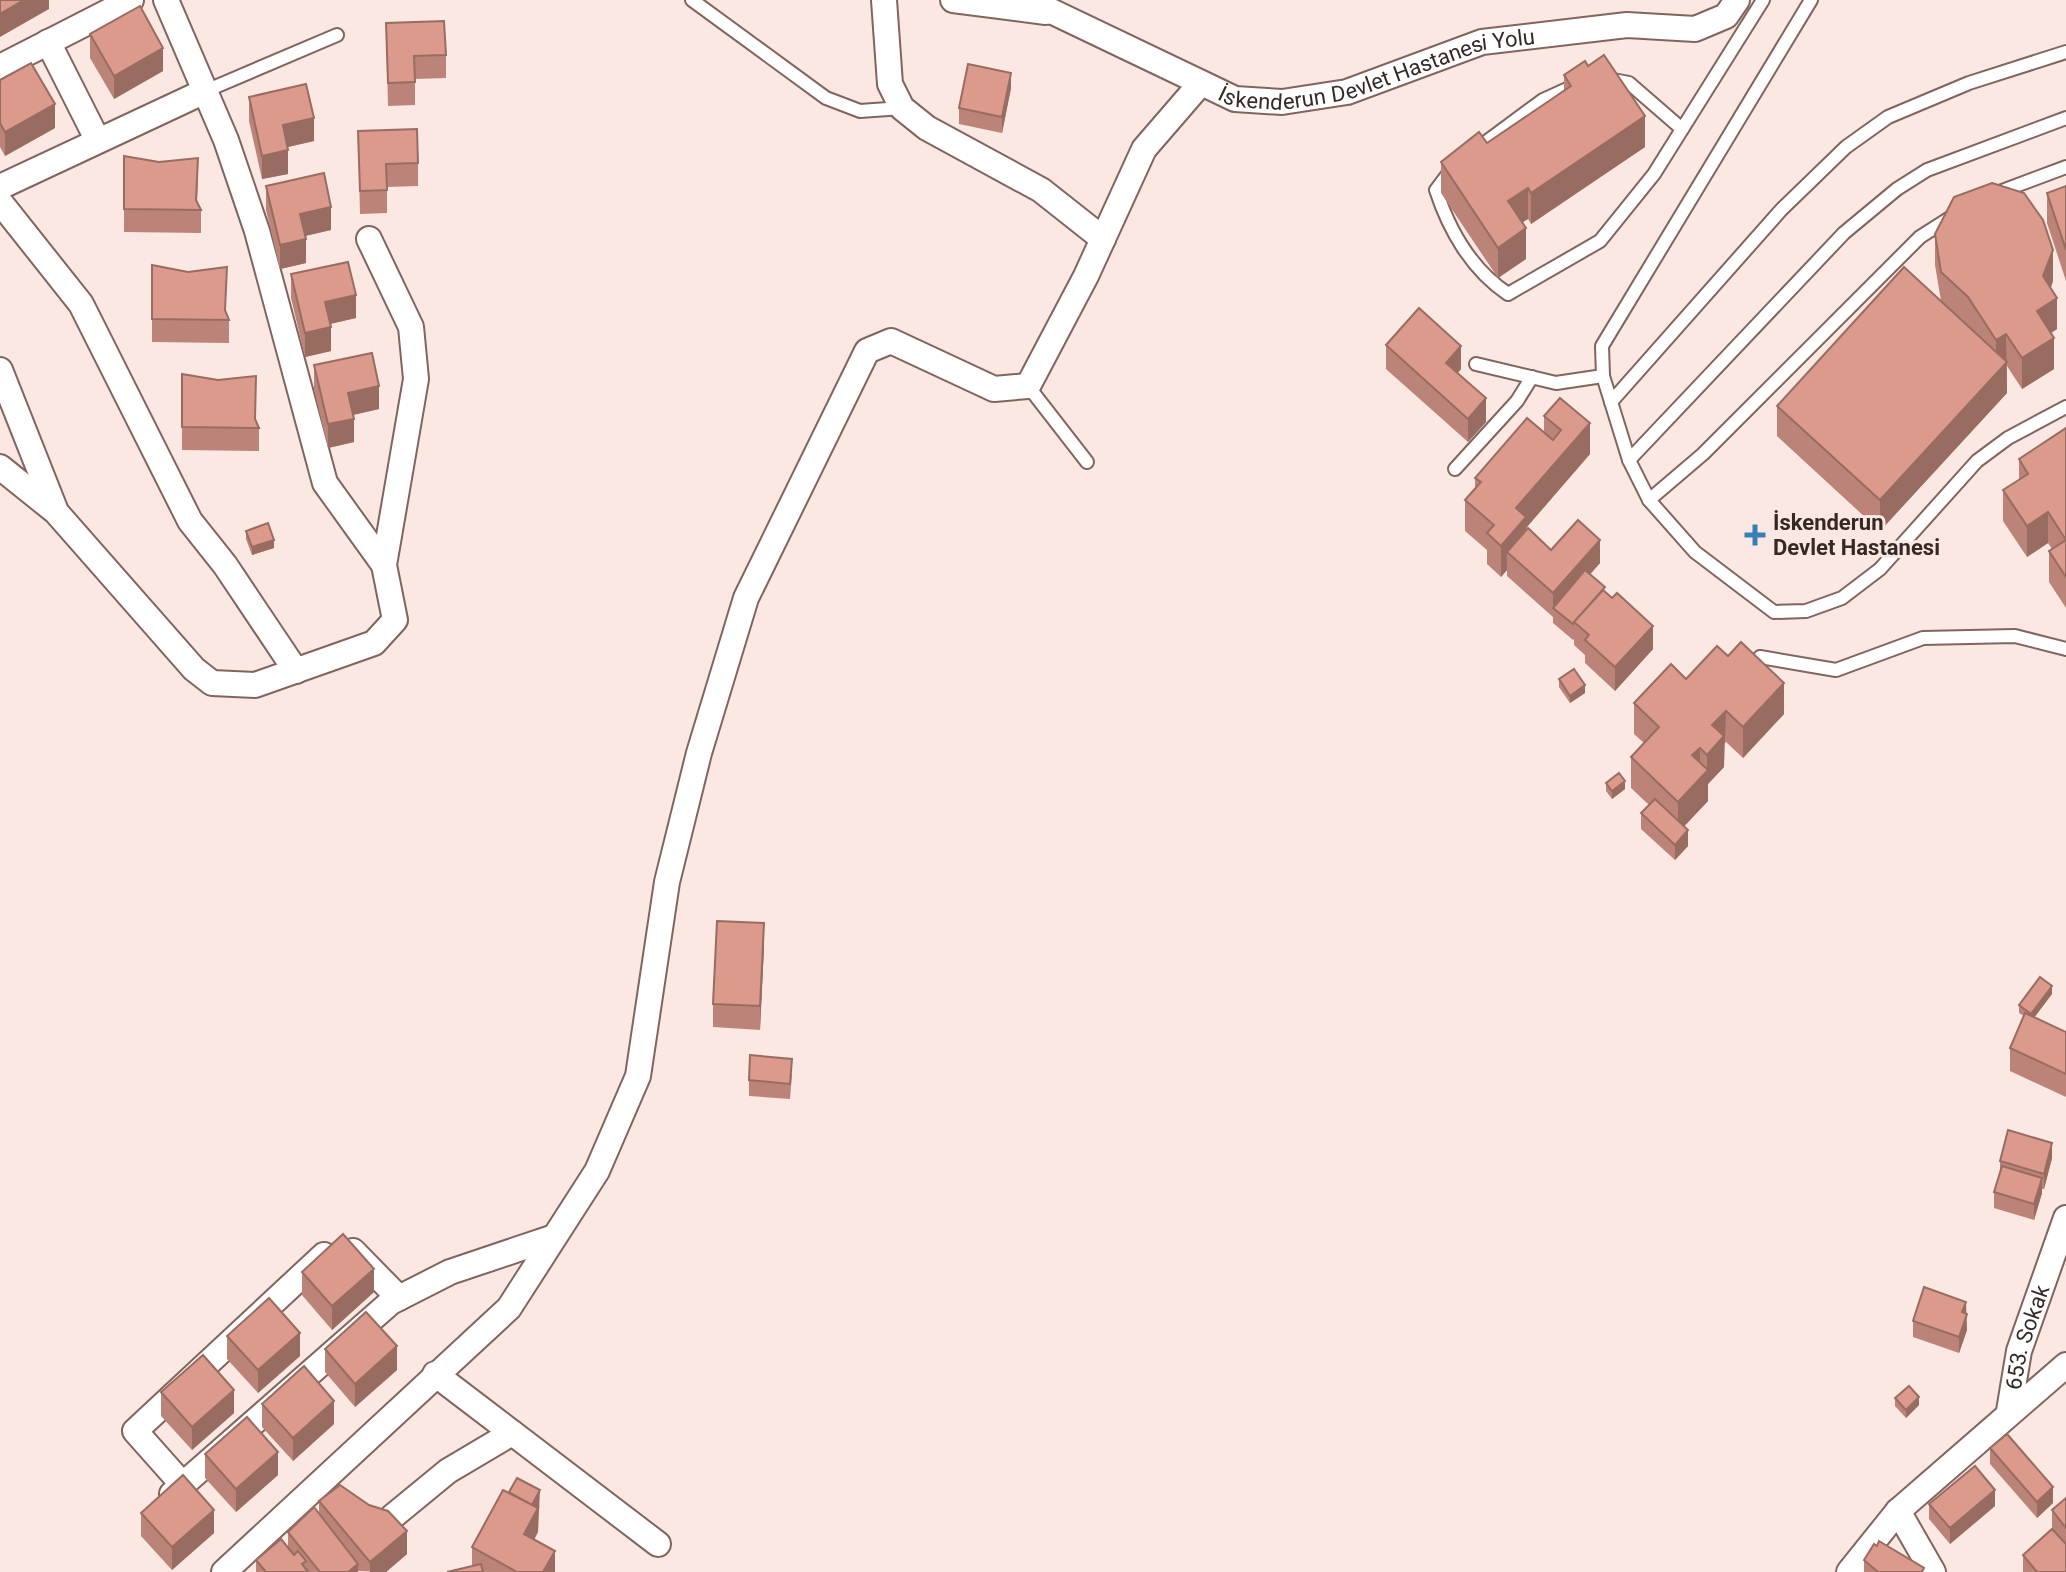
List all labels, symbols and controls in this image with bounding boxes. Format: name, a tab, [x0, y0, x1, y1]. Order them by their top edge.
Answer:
street label: İskenderun Devlet Hastanesi Yolu	[1215, 23, 1536, 115]
place label: İskenderun Devlet Hastanesi	[1773, 510, 1940, 560]
marker: İskenderun Devlet Hastanesi	[1744, 524, 1766, 546]
street label: 653. Sokak	[2000, 1281, 2054, 1392]

